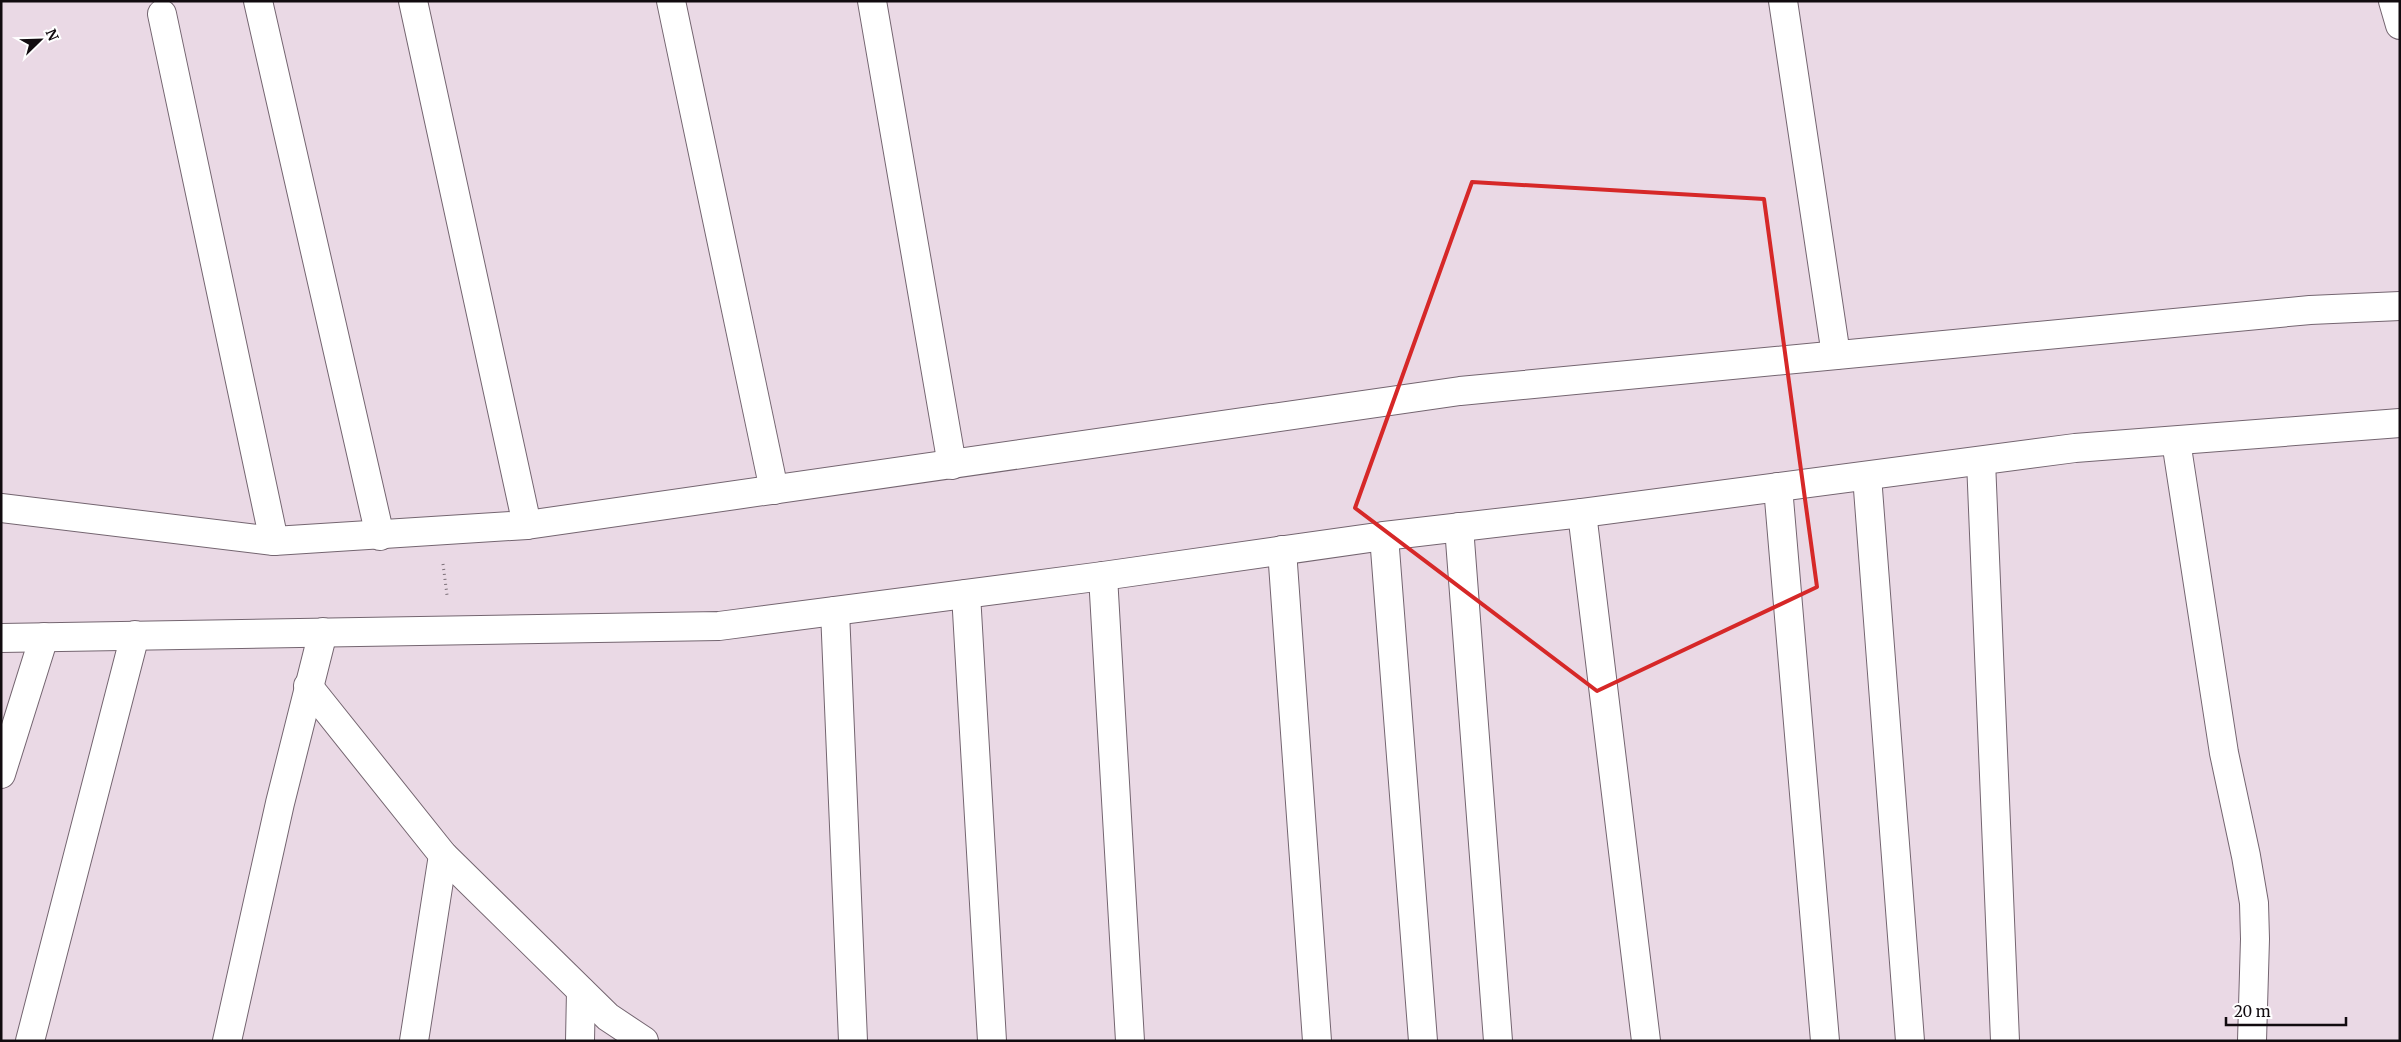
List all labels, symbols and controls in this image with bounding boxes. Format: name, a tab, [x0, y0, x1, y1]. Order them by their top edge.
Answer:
north arrow	[15, 15, 65, 65]
text: N	[42, 26, 62, 44]
scale bar	[2226, 994, 2346, 1026]
text: 20 m	[2234, 1002, 2271, 1021]

